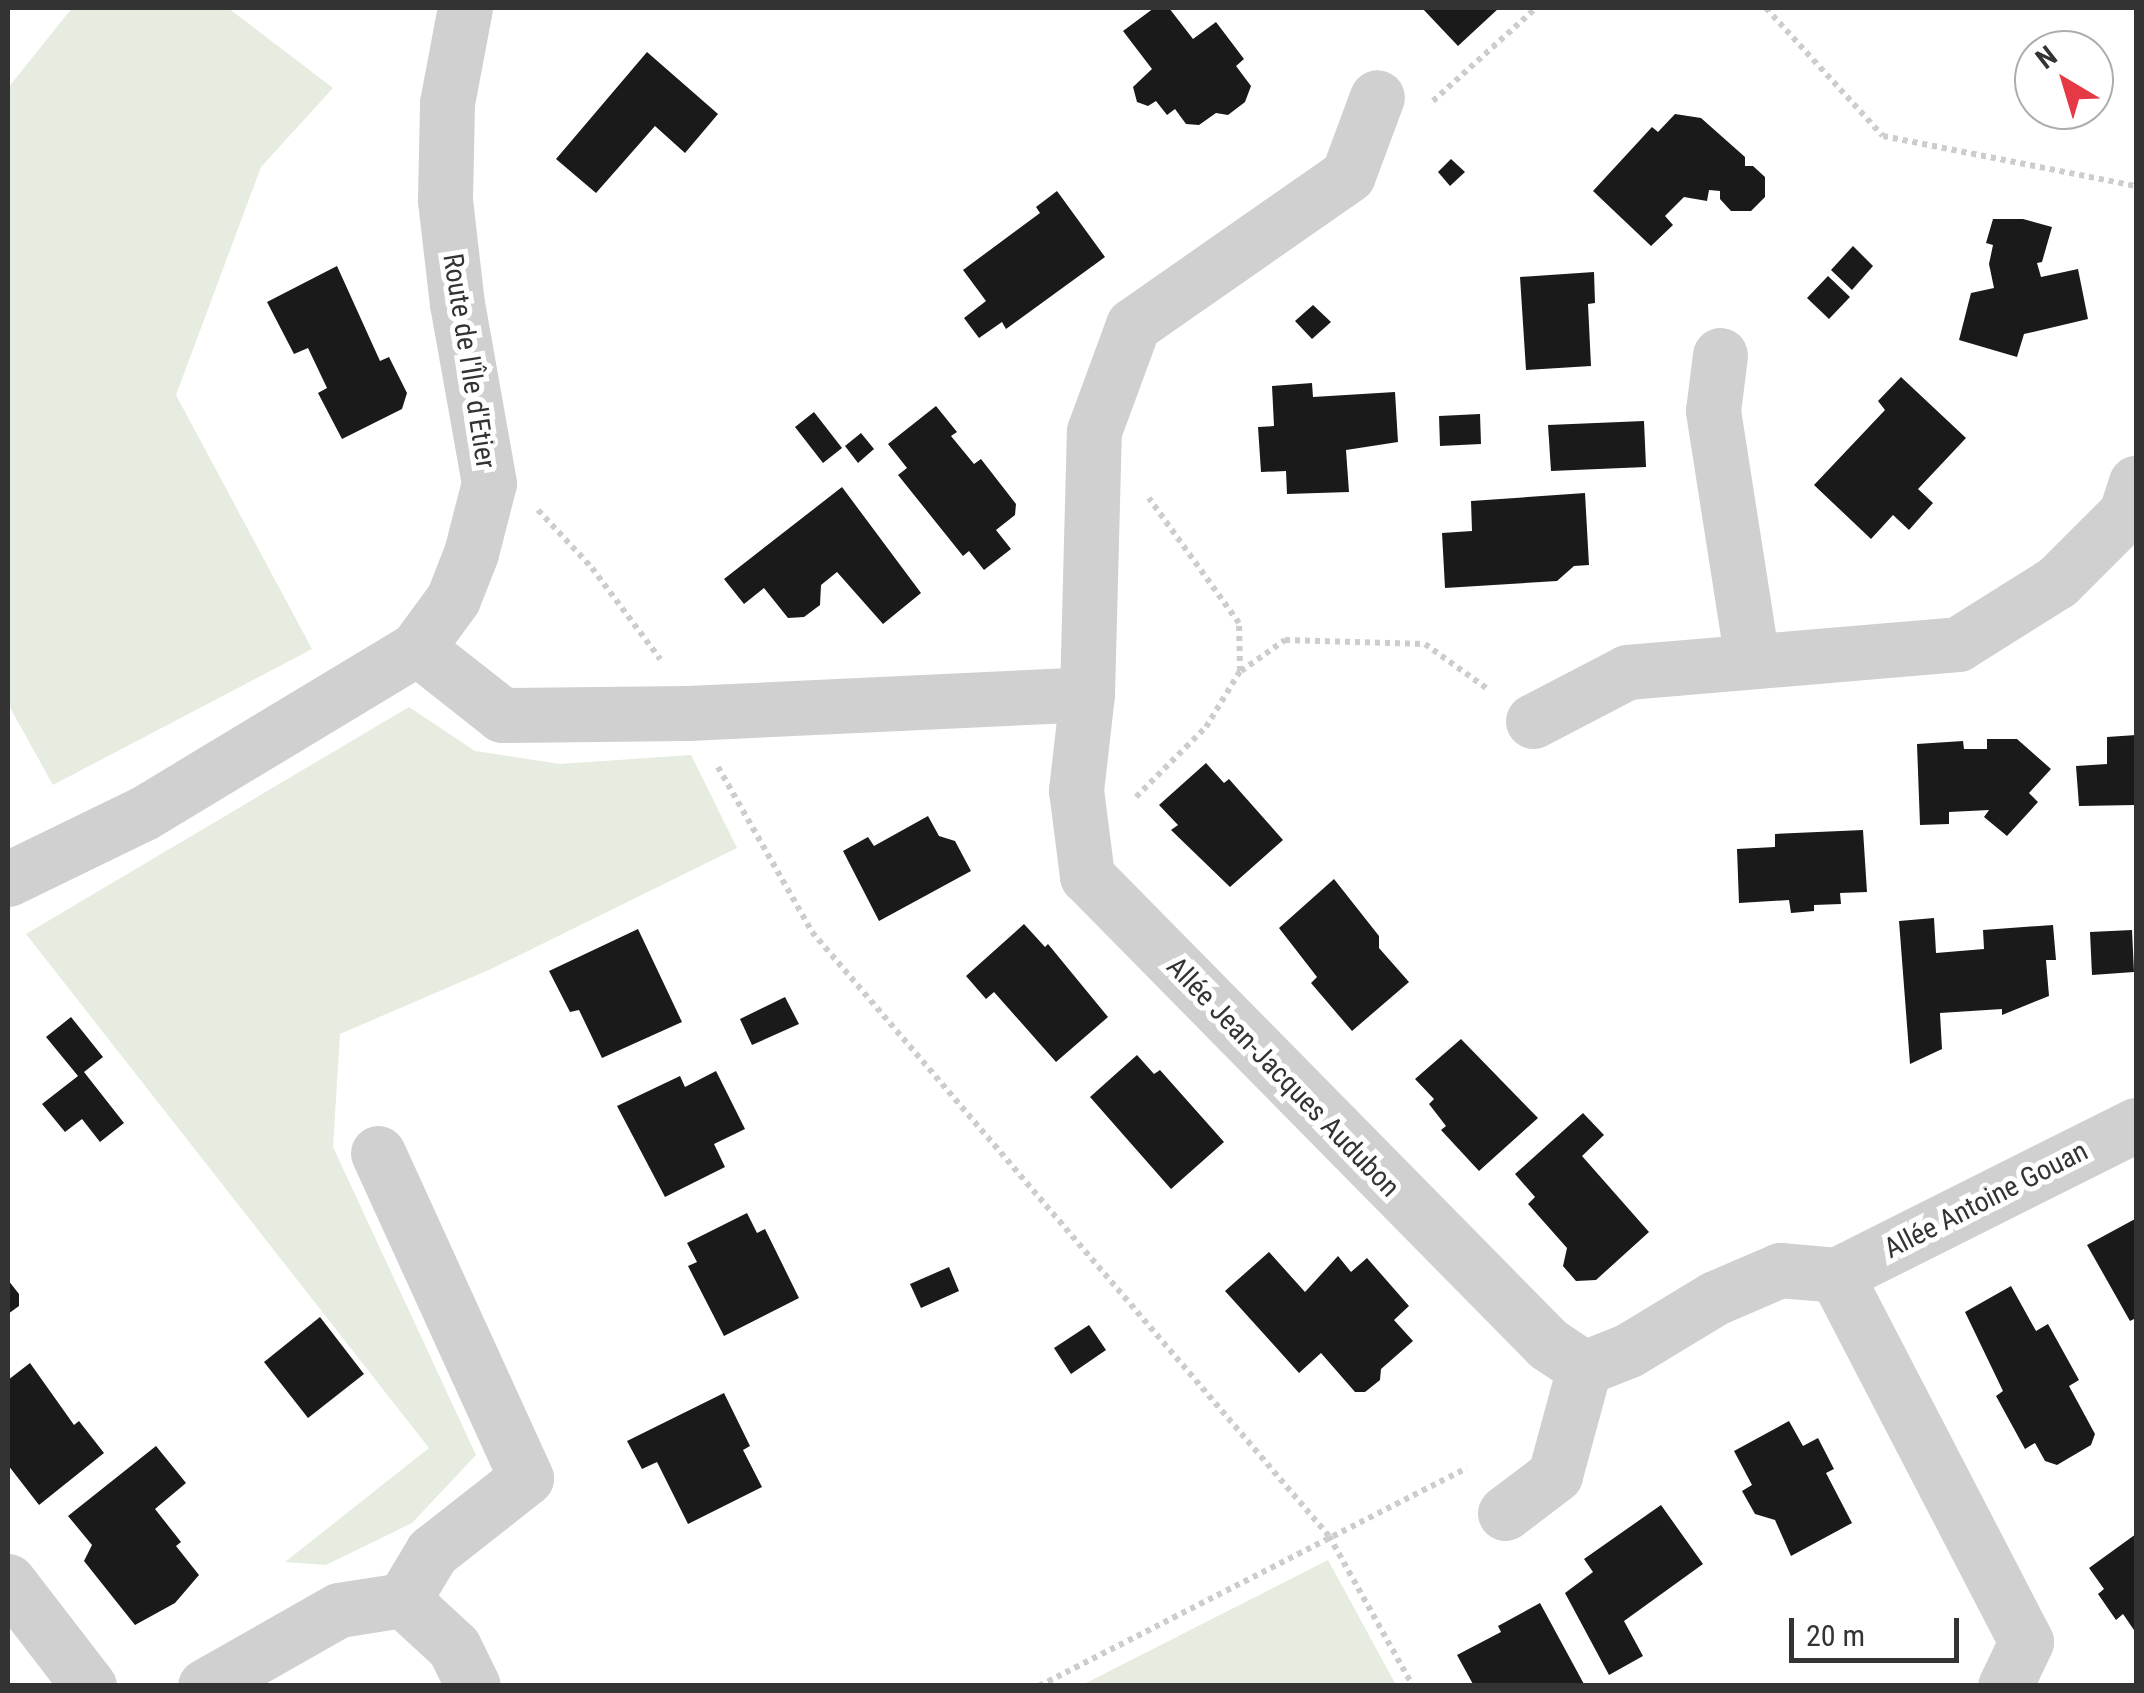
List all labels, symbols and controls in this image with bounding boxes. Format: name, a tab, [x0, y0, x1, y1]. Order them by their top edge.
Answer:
north arrow	[2014, 30, 2114, 130]
text: N	[2030, 39, 2063, 76]
street label: Route de l'Île d'Etier	[435, 251, 503, 471]
street label: Allée Jean-Jacques Audubon	[1160, 950, 1406, 1204]
street label: Allée Antoine Gouan	[1879, 1134, 2093, 1266]
scale bar	[1794, 1598, 1964, 1660]
text: 20 m	[1806, 1618, 1865, 1653]

